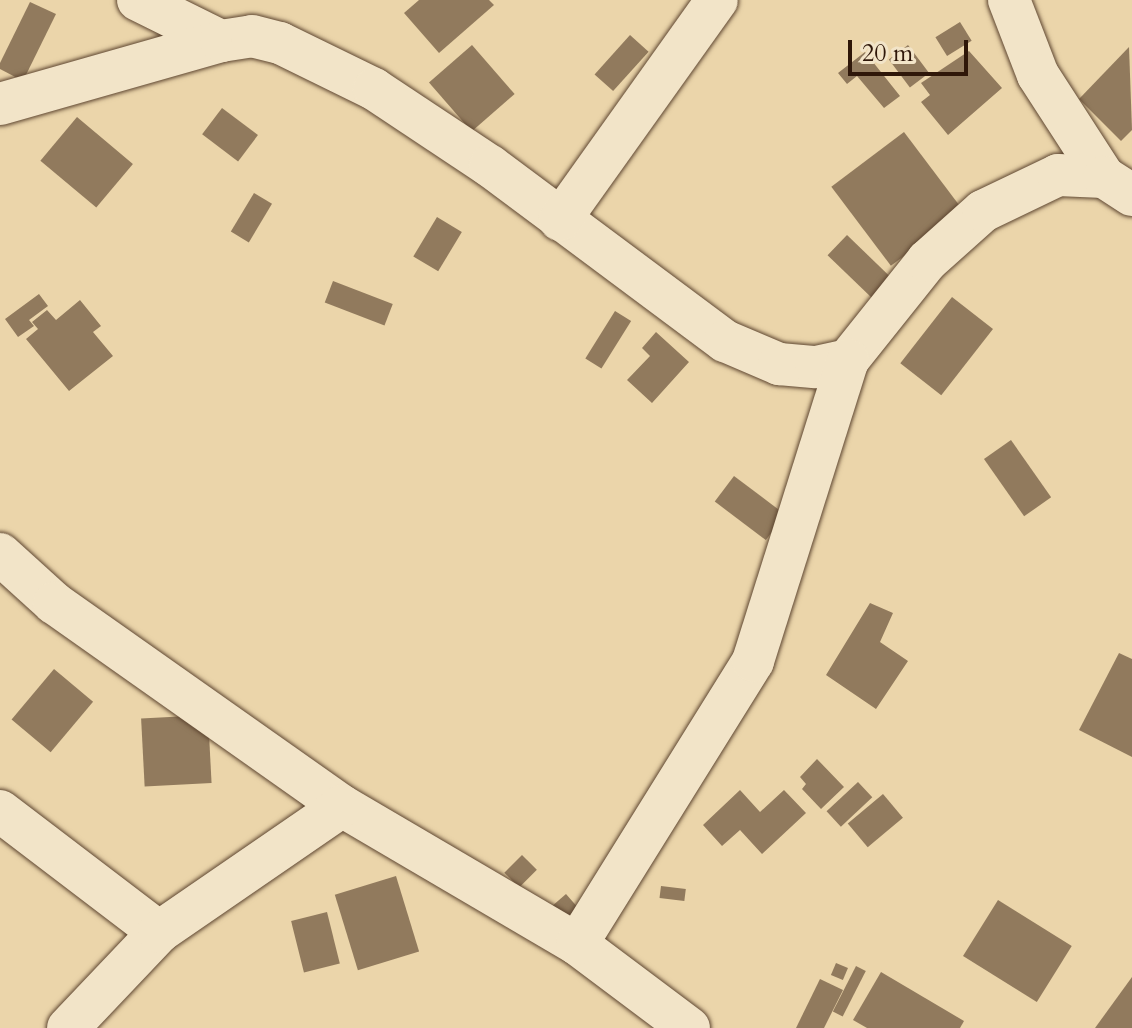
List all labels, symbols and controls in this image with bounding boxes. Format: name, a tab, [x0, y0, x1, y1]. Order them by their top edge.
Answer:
scale bar	[852, 24, 972, 74]
text: 20 m	[862, 37, 913, 70]

